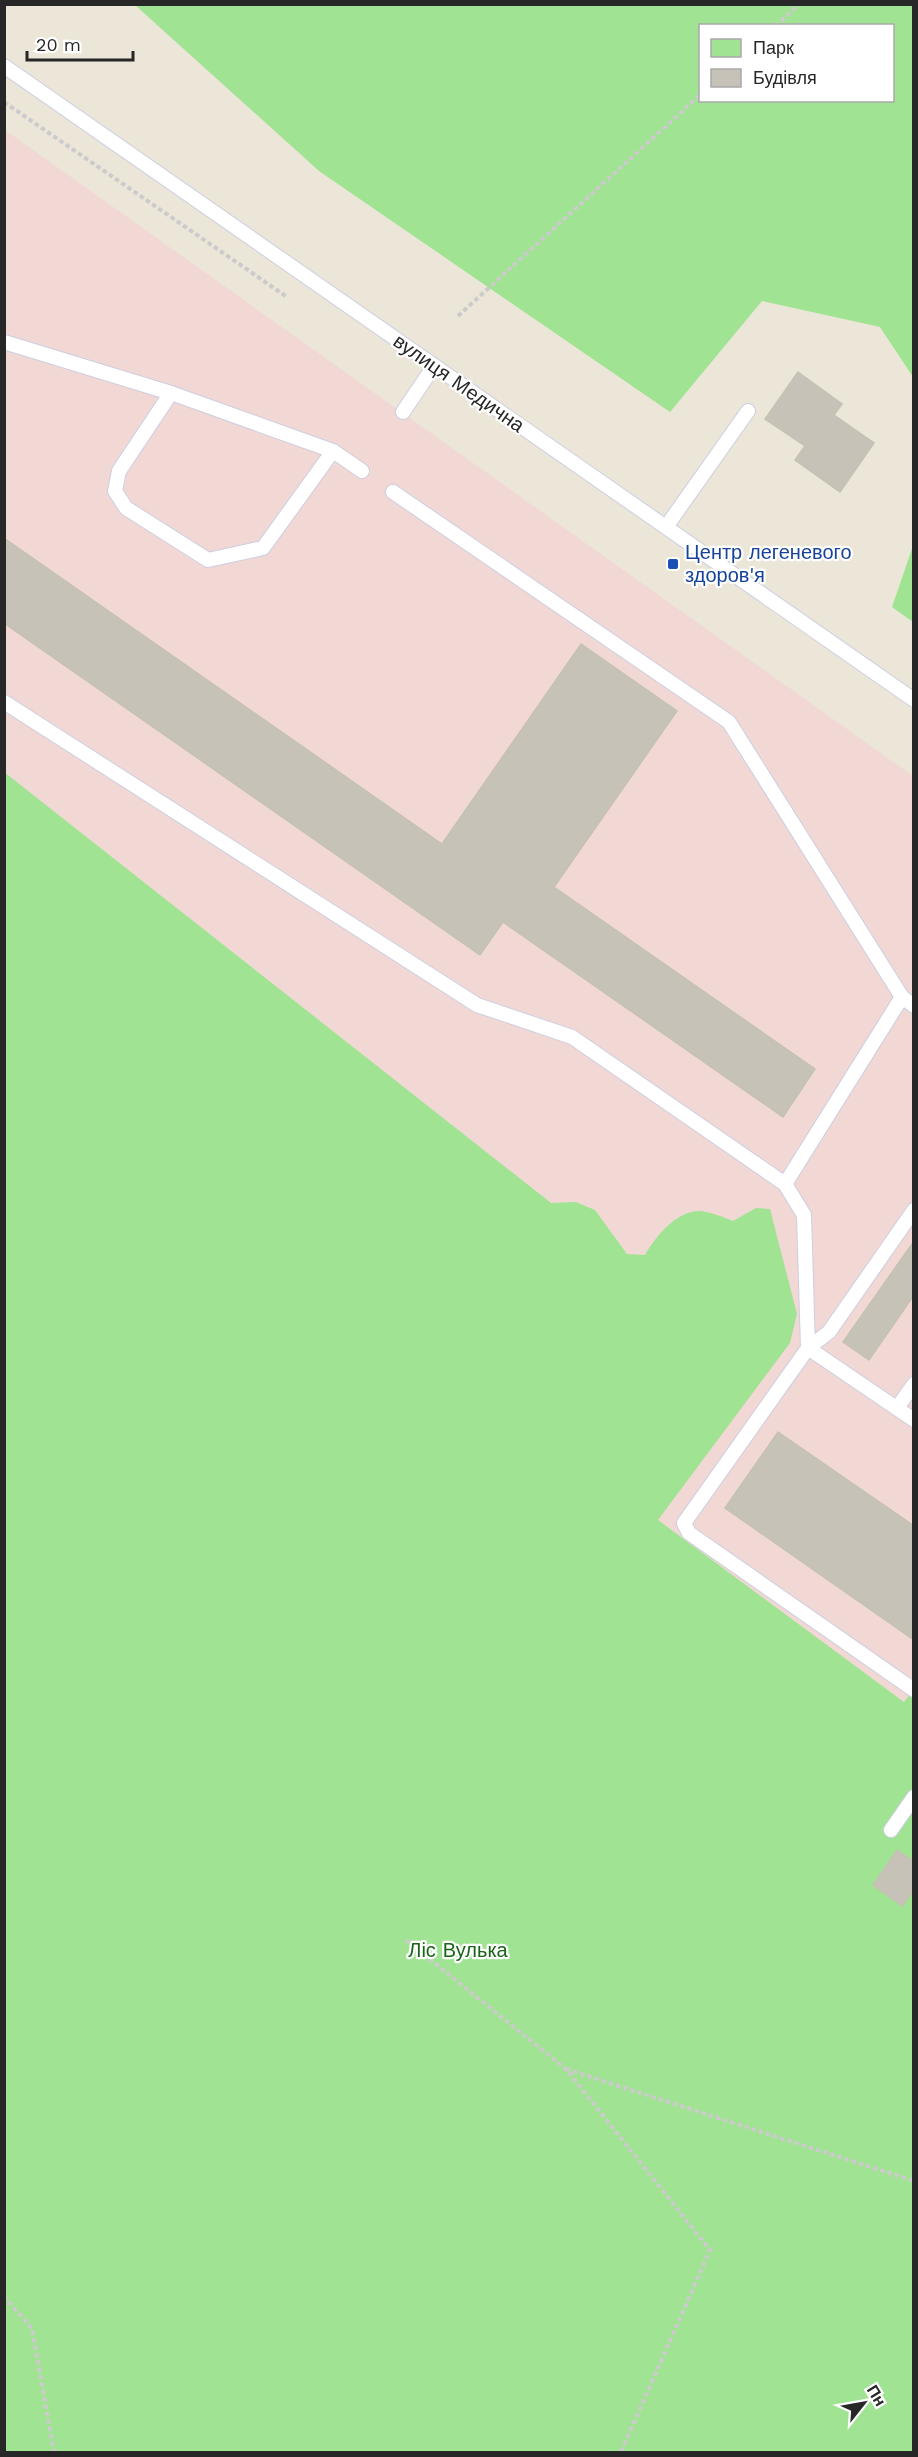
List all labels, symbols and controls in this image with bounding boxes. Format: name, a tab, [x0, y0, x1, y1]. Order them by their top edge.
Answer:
scale bar	[27, 24, 134, 62]
legend	[699, 24, 894, 102]
text: 20 m	[36, 34, 81, 55]
text: Парк	[753, 37, 794, 58]
text: Будівля	[753, 67, 817, 88]
street label: вулиця Медична	[389, 329, 530, 438]
place label: Центр легеневого здоров'я	[685, 540, 852, 587]
marker: Центр легеневого здоров'я	[666, 557, 680, 571]
park label: Ліс Вулька	[408, 1938, 509, 1962]
north arrow	[834, 2373, 894, 2433]
text: Пн	[863, 2382, 890, 2409]

